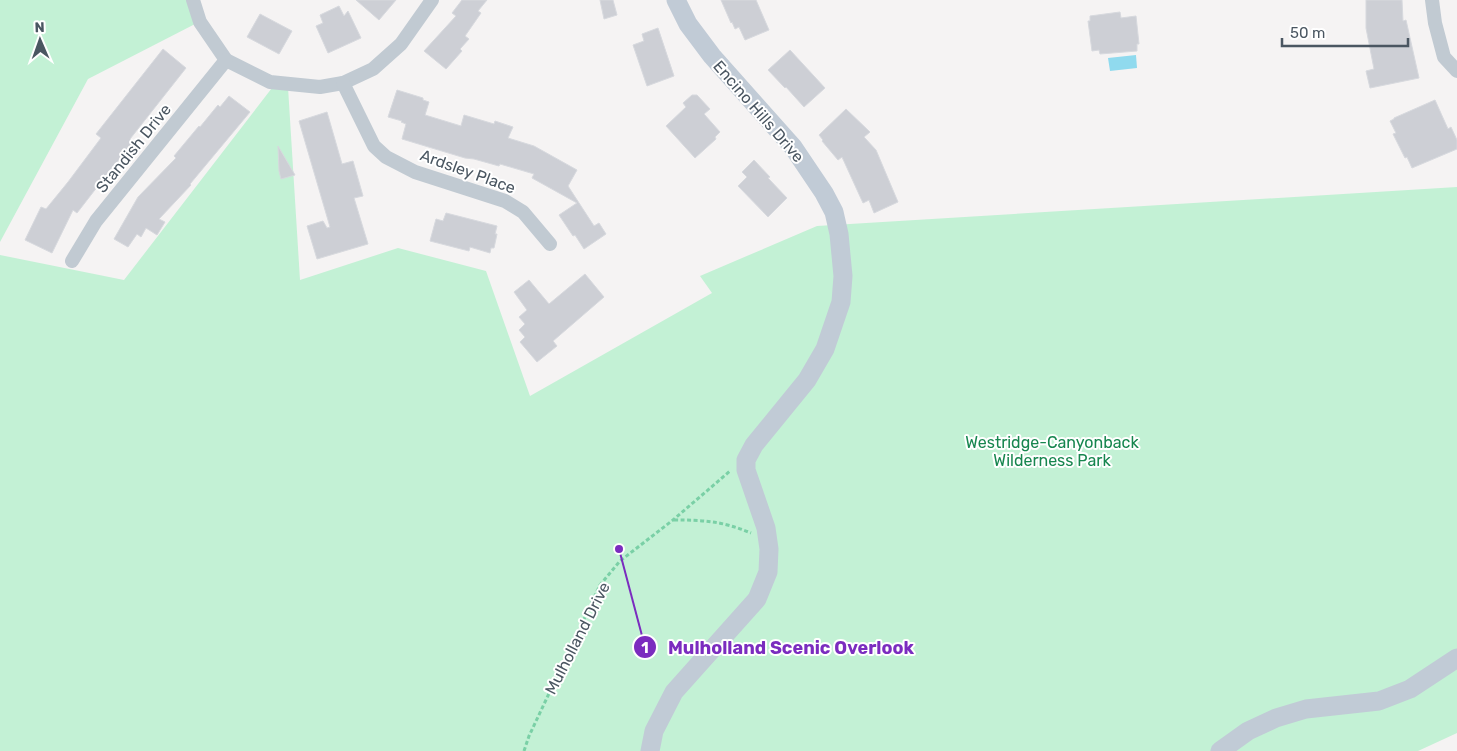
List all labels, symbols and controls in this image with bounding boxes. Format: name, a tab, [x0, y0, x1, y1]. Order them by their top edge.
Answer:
north arrow	[15, 15, 65, 65]
scale bar	[1282, 15, 1408, 47]
text: N	[34, 19, 45, 36]
text: 50 m	[1290, 24, 1325, 42]
street label: Encino Hills Drive	[709, 57, 808, 166]
street label: Standish Drive	[92, 100, 175, 196]
street label: Ardsley Place	[418, 145, 518, 198]
park label: Westridge-Canyonback Wilderness Park	[965, 433, 1139, 470]
street label: Mulholland Drive	[541, 579, 614, 698]
callout: Mulholland Scenic Overlook	[633, 631, 924, 664]
text: Mulholland Scenic Overlook	[668, 637, 915, 659]
text: 1	[641, 639, 649, 657]

